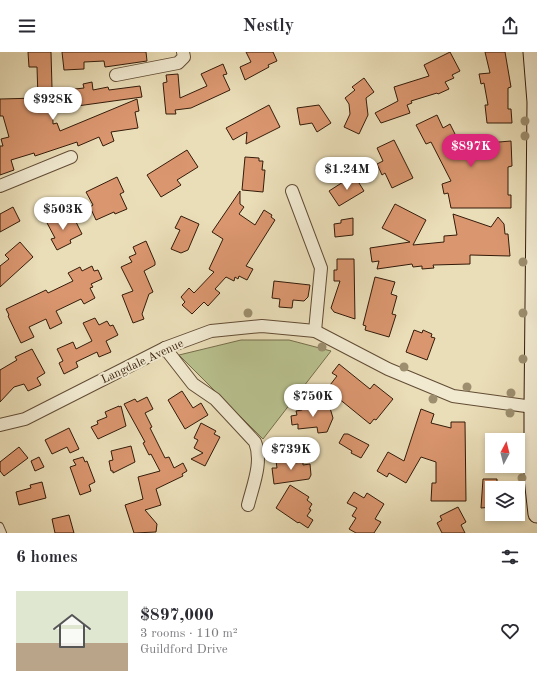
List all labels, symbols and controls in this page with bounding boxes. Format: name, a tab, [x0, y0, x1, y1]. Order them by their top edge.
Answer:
icon: menu	[16, 15, 38, 37]
icon: share	[499, 15, 521, 37]
text: Nestly	[243, 17, 294, 35]
pin: $928K	[25, 87, 81, 121]
text: $928K	[33, 93, 73, 106]
pin: $897K	[443, 134, 499, 168]
text: $897K	[451, 140, 491, 153]
pin: $1.24M	[314, 157, 380, 191]
text: $1.24M	[324, 163, 370, 176]
pin: $503K	[35, 197, 91, 231]
text: $503K	[43, 203, 83, 216]
street label: Langdale Avenue	[99, 337, 186, 386]
pin: $750K	[285, 384, 341, 418]
text: $750K	[293, 390, 333, 403]
north arrow	[485, 433, 525, 473]
map controls	[485, 433, 525, 521]
pin: $739K	[263, 437, 319, 471]
text: $739K	[271, 443, 311, 456]
button: layers	[485, 481, 525, 521]
icon: filters	[499, 546, 521, 568]
text: 6 homes	[16, 549, 78, 566]
icon: home	[48, 607, 96, 655]
text: $897,000	[140, 607, 214, 624]
icon: heart	[499, 620, 521, 642]
text: 3 rooms · 110 m²	[140, 627, 238, 640]
text: Guildford Drive	[140, 643, 228, 656]

